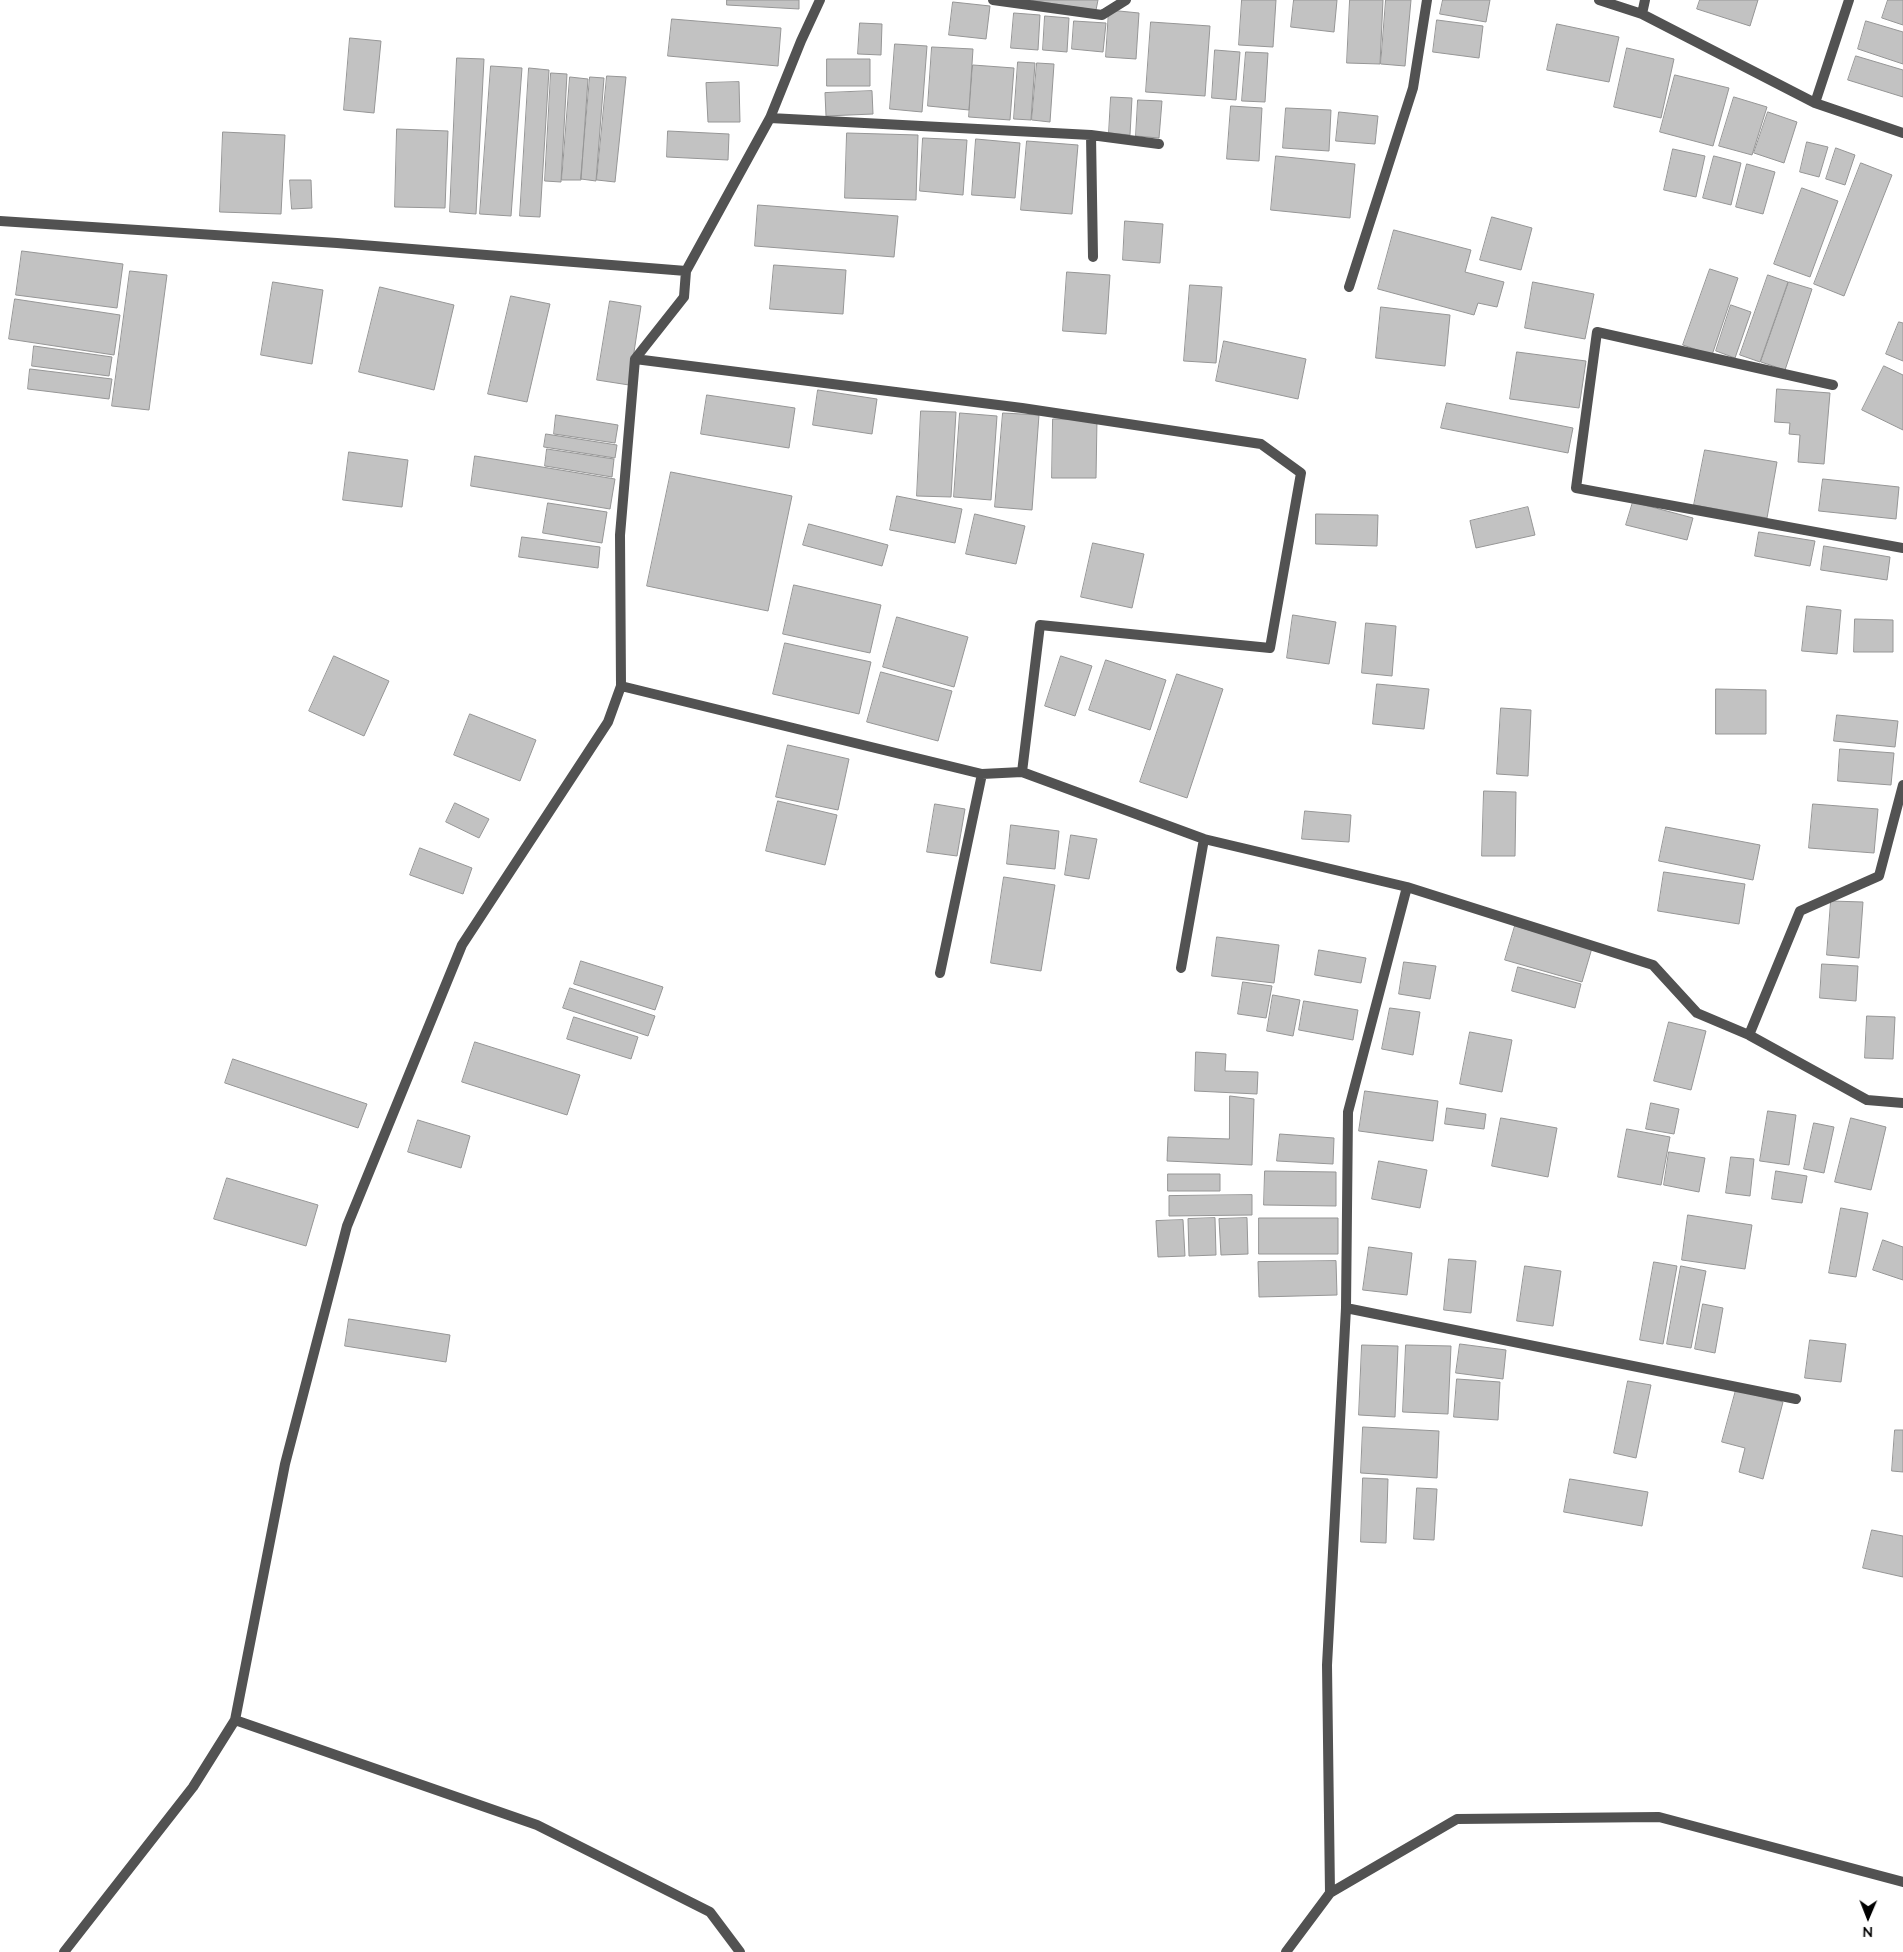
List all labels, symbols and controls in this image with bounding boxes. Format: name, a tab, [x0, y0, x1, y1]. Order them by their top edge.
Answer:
north arrow	[1843, 1892, 1893, 1942]
text: N	[1862, 1923, 1873, 1941]

